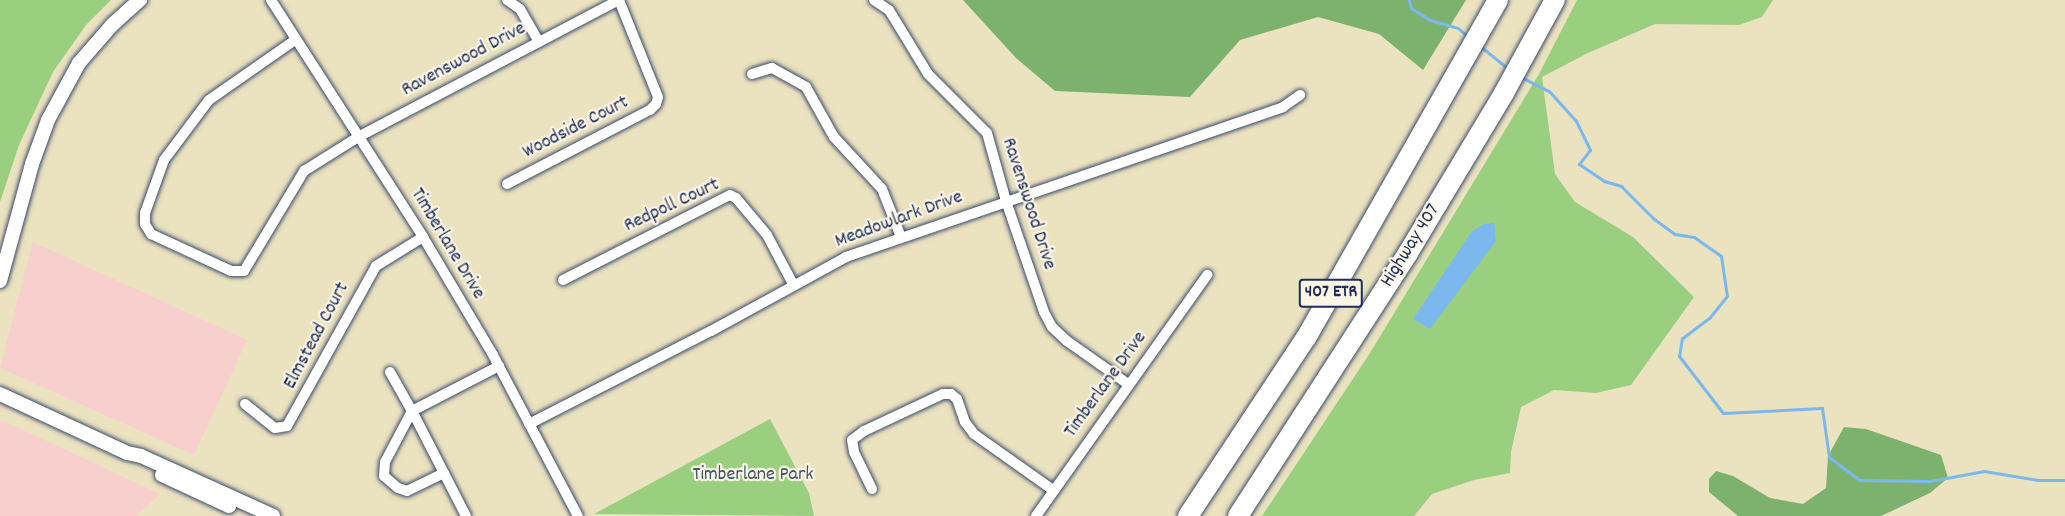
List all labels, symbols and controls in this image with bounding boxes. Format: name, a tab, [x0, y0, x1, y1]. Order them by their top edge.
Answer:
street label: Ravenswood Drive	[398, 17, 530, 103]
street label: Woodside Court	[519, 91, 633, 165]
street label: Ravenswood Drive	[995, 135, 1061, 273]
street label: Redpoll Court	[621, 173, 723, 239]
street label: Timberlane Drive	[404, 184, 490, 304]
street label: Meadowlark Drive	[832, 186, 966, 254]
street label: Highway 407	[1376, 200, 1446, 292]
street label: Elmstead Court	[279, 278, 355, 394]
road number: 407 ETR	[1298, 278, 1364, 308]
street label: Timberlane Drive	[1059, 327, 1153, 443]
park label: Timberlane Park	[692, 463, 814, 487]

